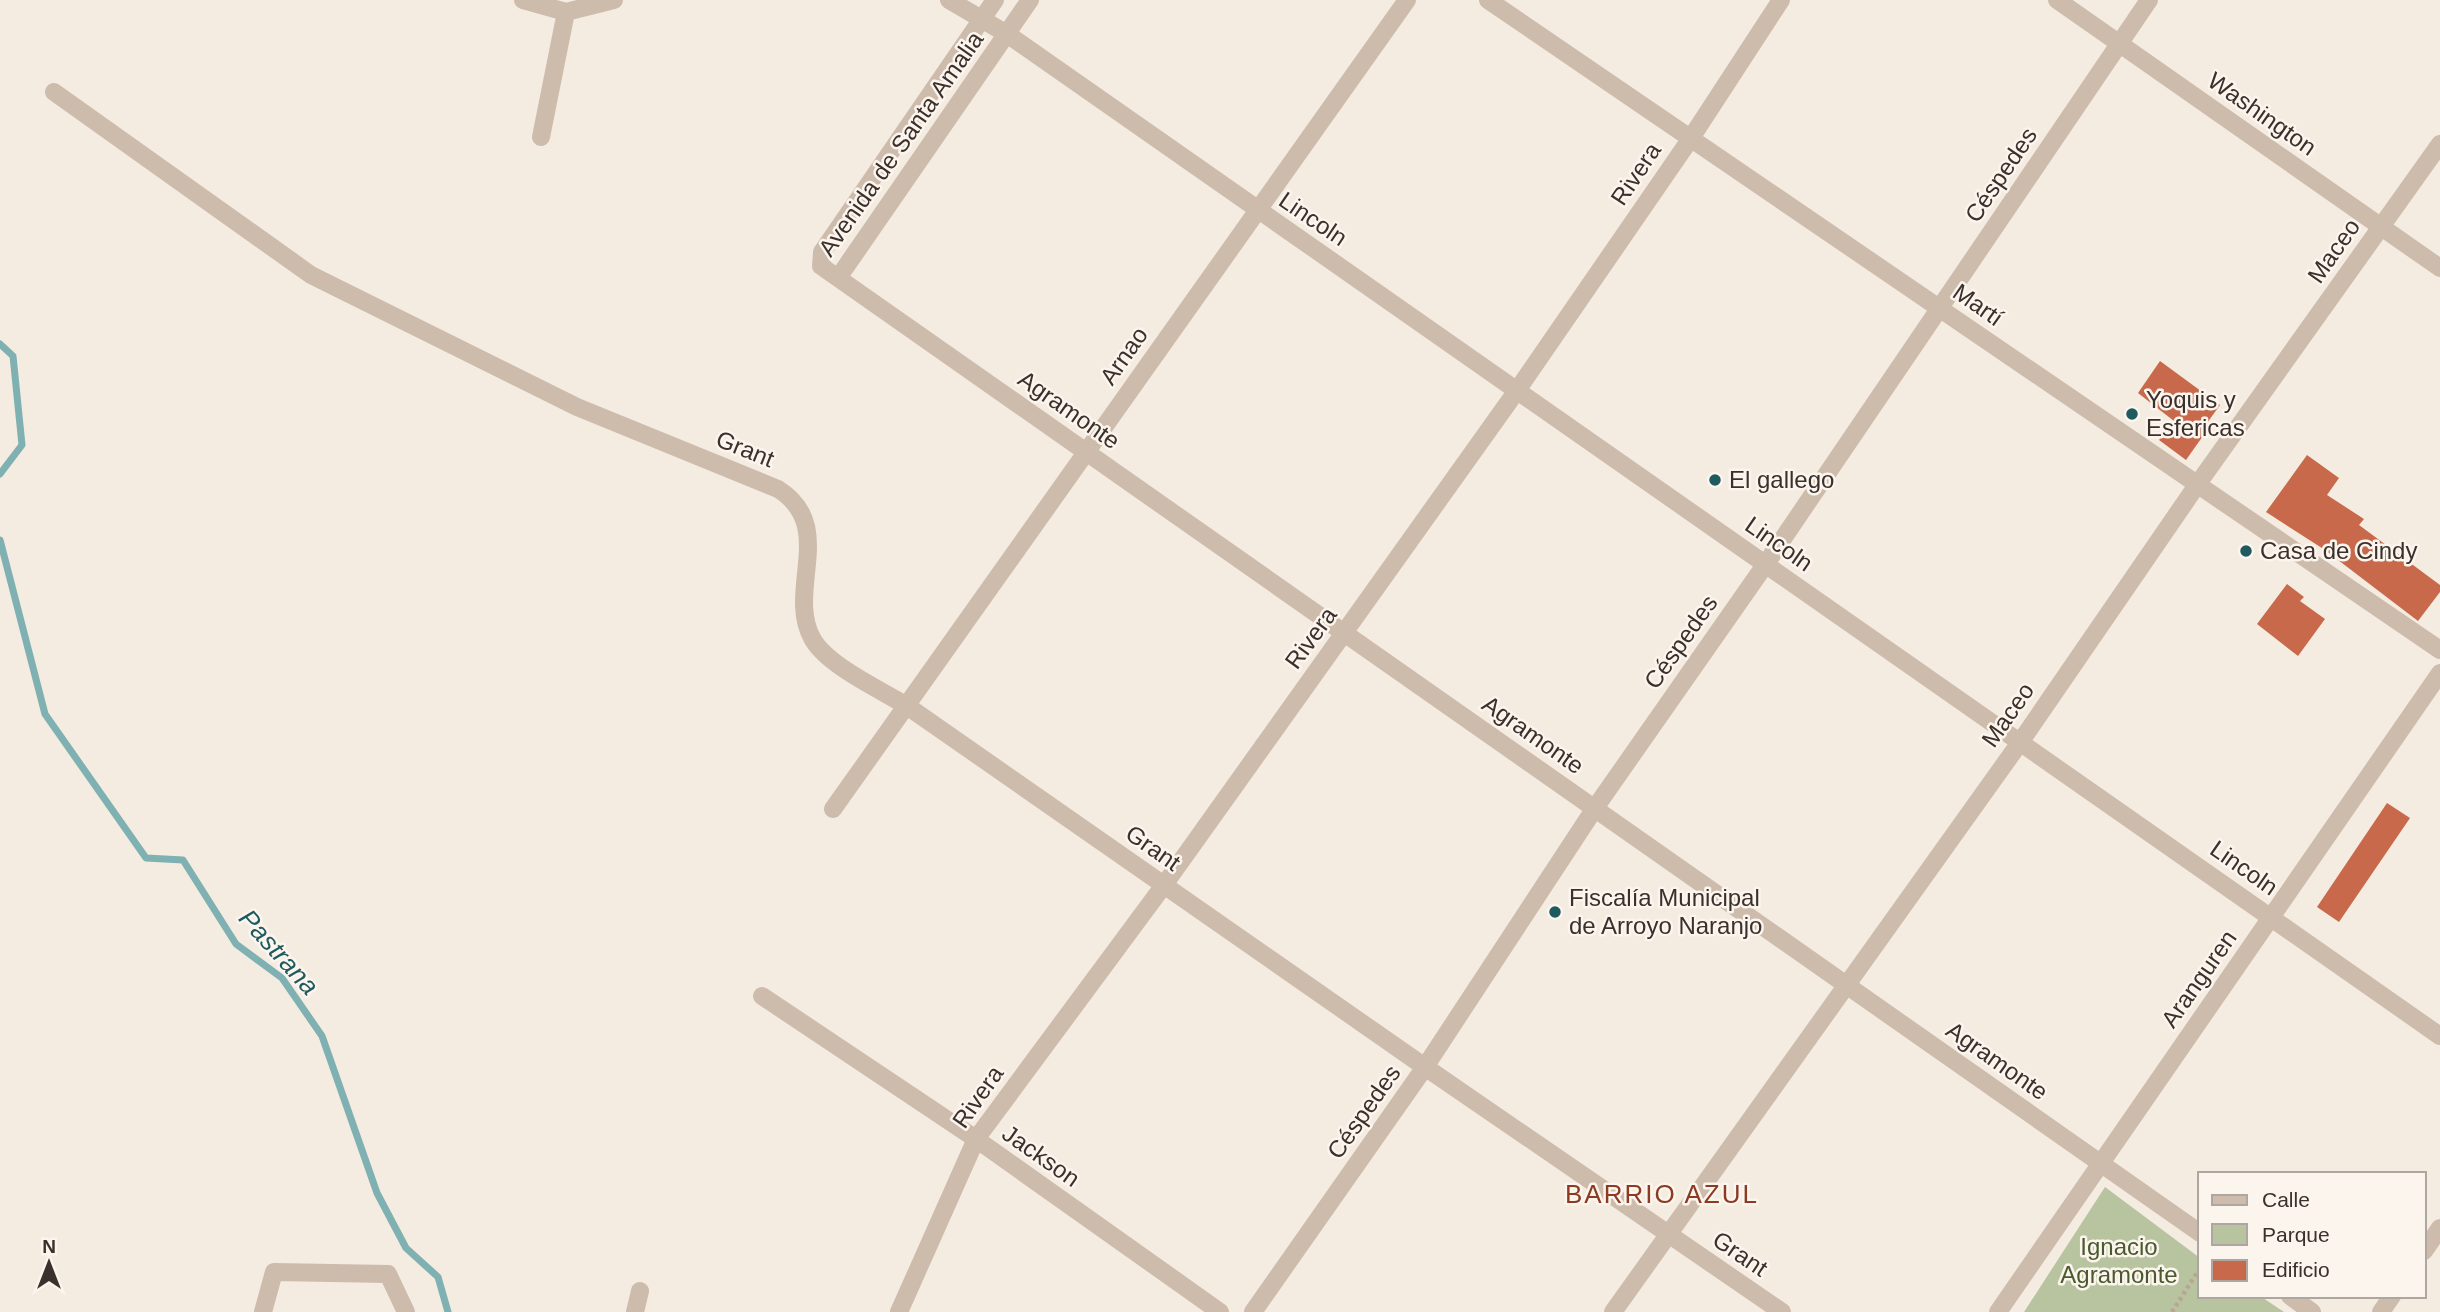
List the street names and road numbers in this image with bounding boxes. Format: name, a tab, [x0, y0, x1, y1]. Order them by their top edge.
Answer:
street label: Avenida de Santa Amalia	[813, 26, 989, 261]
street label: Washington	[2203, 66, 2322, 161]
street label: Céspedes	[1959, 122, 2042, 227]
street label: Rivera	[1605, 137, 1667, 210]
street label: Lincoln	[1274, 186, 1352, 251]
street label: Maceo	[2302, 213, 2365, 288]
street label: Martí	[1948, 278, 2009, 332]
street label: Arnao	[1094, 322, 1153, 390]
street label: Agramonte	[1013, 365, 1125, 454]
street label: Grant	[712, 425, 778, 472]
street label: Lincoln	[1740, 511, 1818, 576]
street label: Céspedes	[1639, 590, 1723, 694]
street label: Rivera	[1279, 601, 1342, 674]
street label: Maceo	[1976, 677, 2039, 752]
street label: Agramonte	[1477, 690, 1589, 779]
street label: Grant	[1121, 819, 1186, 876]
street label: Lincoln	[2205, 835, 2283, 900]
street label: Aranguren	[2155, 925, 2242, 1032]
street label: Agramonte	[1941, 1016, 2053, 1105]
street label: Rivera	[947, 1060, 1009, 1133]
street label: Céspedes	[1322, 1060, 1406, 1164]
street label: Jackson	[997, 1119, 1085, 1192]
street label: Grant	[1708, 1226, 1773, 1282]

